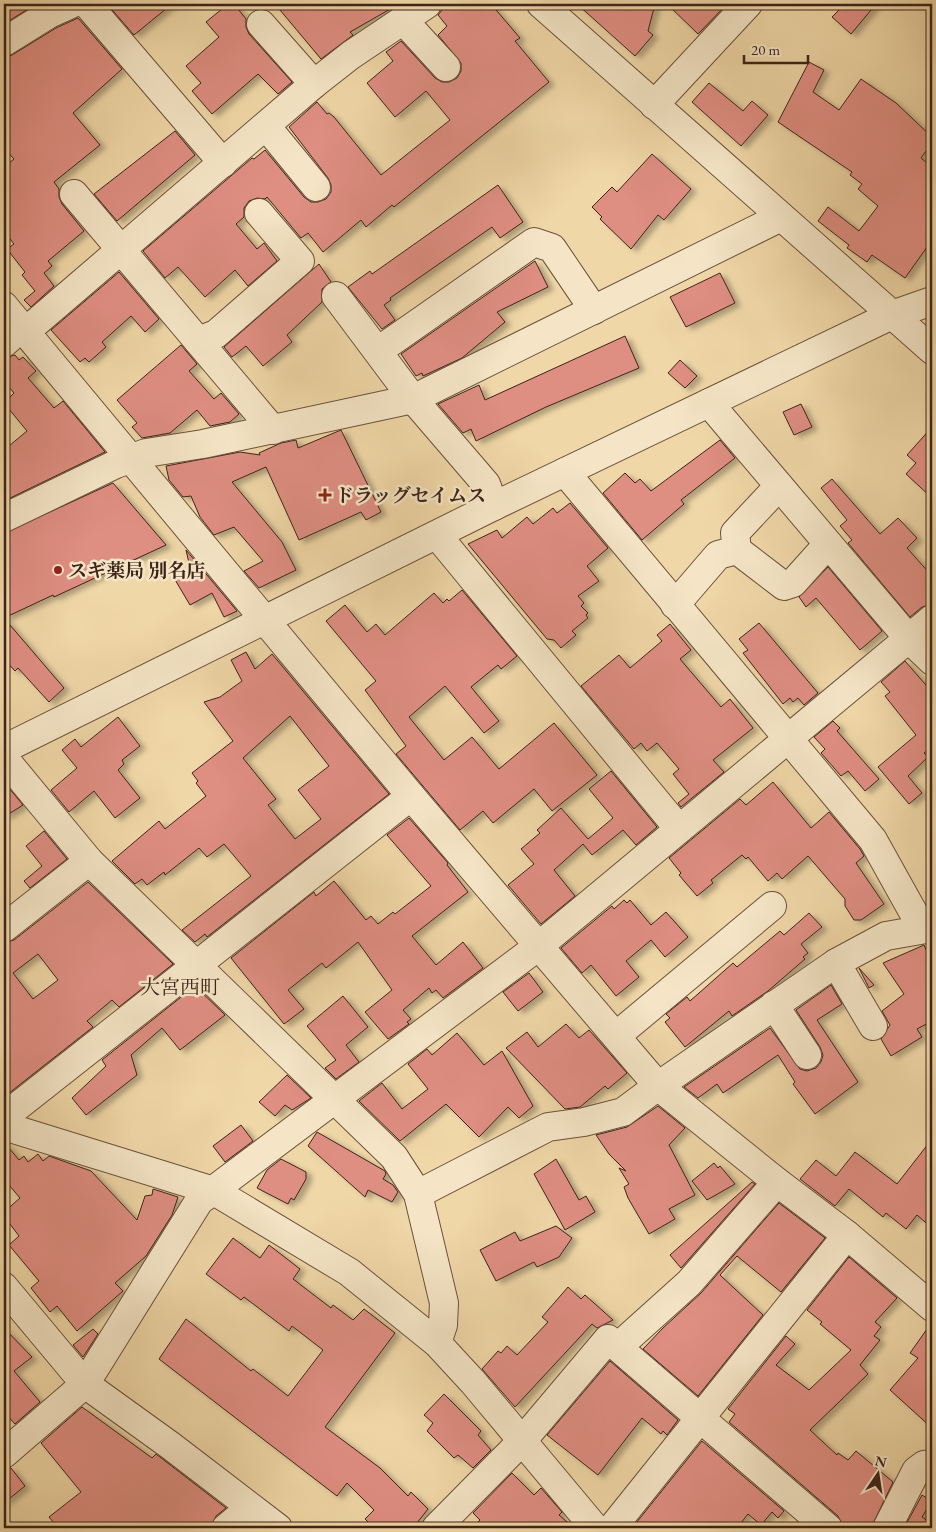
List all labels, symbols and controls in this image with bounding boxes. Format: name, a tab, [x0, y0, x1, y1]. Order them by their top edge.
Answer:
scale bar	[744, 32, 807, 64]
text: 20 m	[751, 40, 780, 59]
place label: ドラッグセイムス	[335, 483, 486, 508]
marker: ドラッグセイムス	[319, 489, 331, 501]
place label: スギ薬局 別名店	[68, 558, 206, 583]
marker: スギ薬局 別名店	[52, 564, 64, 576]
district label: 大宮西町	[140, 974, 220, 1000]
north arrow	[854, 1450, 904, 1500]
text: N	[873, 1451, 889, 1472]

